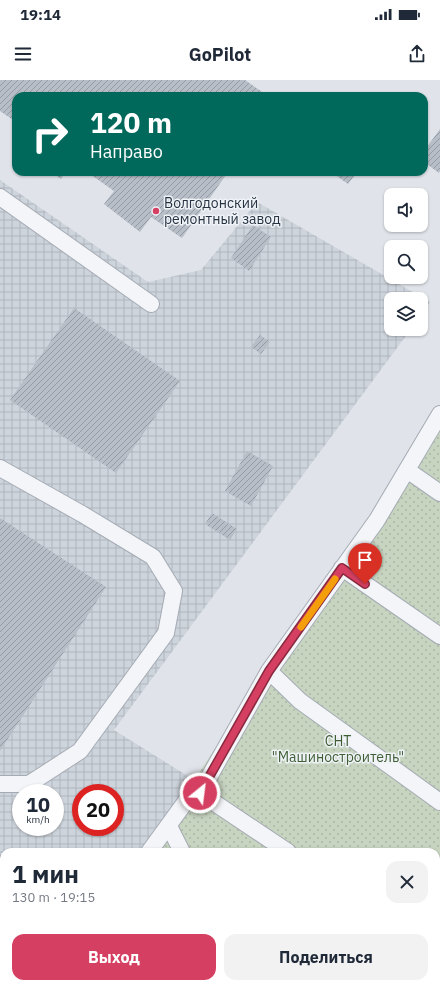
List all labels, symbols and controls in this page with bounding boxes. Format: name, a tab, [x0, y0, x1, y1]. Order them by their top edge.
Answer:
text: 19:14	[20, 5, 61, 24]
icon: menu	[12, 43, 34, 65]
text: GoPilot	[189, 43, 251, 66]
icon: share	[406, 43, 428, 65]
text: 120 m	[90, 104, 172, 141]
icon: right	[24, 108, 76, 160]
text: Направо	[90, 140, 163, 163]
map controls	[384, 188, 428, 336]
button: sound	[384, 188, 428, 232]
place label: Волгодонский ремонтный завод	[164, 194, 281, 228]
marker: Волгодонский ремонтный завод	[151, 206, 161, 216]
button: search	[384, 240, 428, 284]
button: layers	[384, 292, 428, 336]
pin	[348, 543, 382, 584]
icon: arrive	[354, 549, 376, 571]
park label: СНТ "Машиностроитель"	[272, 732, 404, 766]
position arrow	[179, 772, 221, 814]
speed limit sign: 20	[72, 784, 124, 836]
text: 10	[26, 791, 50, 818]
text: km/h	[26, 813, 50, 826]
text: 1 мин	[12, 858, 79, 890]
button: close	[386, 861, 428, 903]
text: 130 m · 19:15	[12, 889, 95, 906]
button: Выход	[12, 934, 216, 980]
button: Поделиться	[224, 934, 428, 980]

